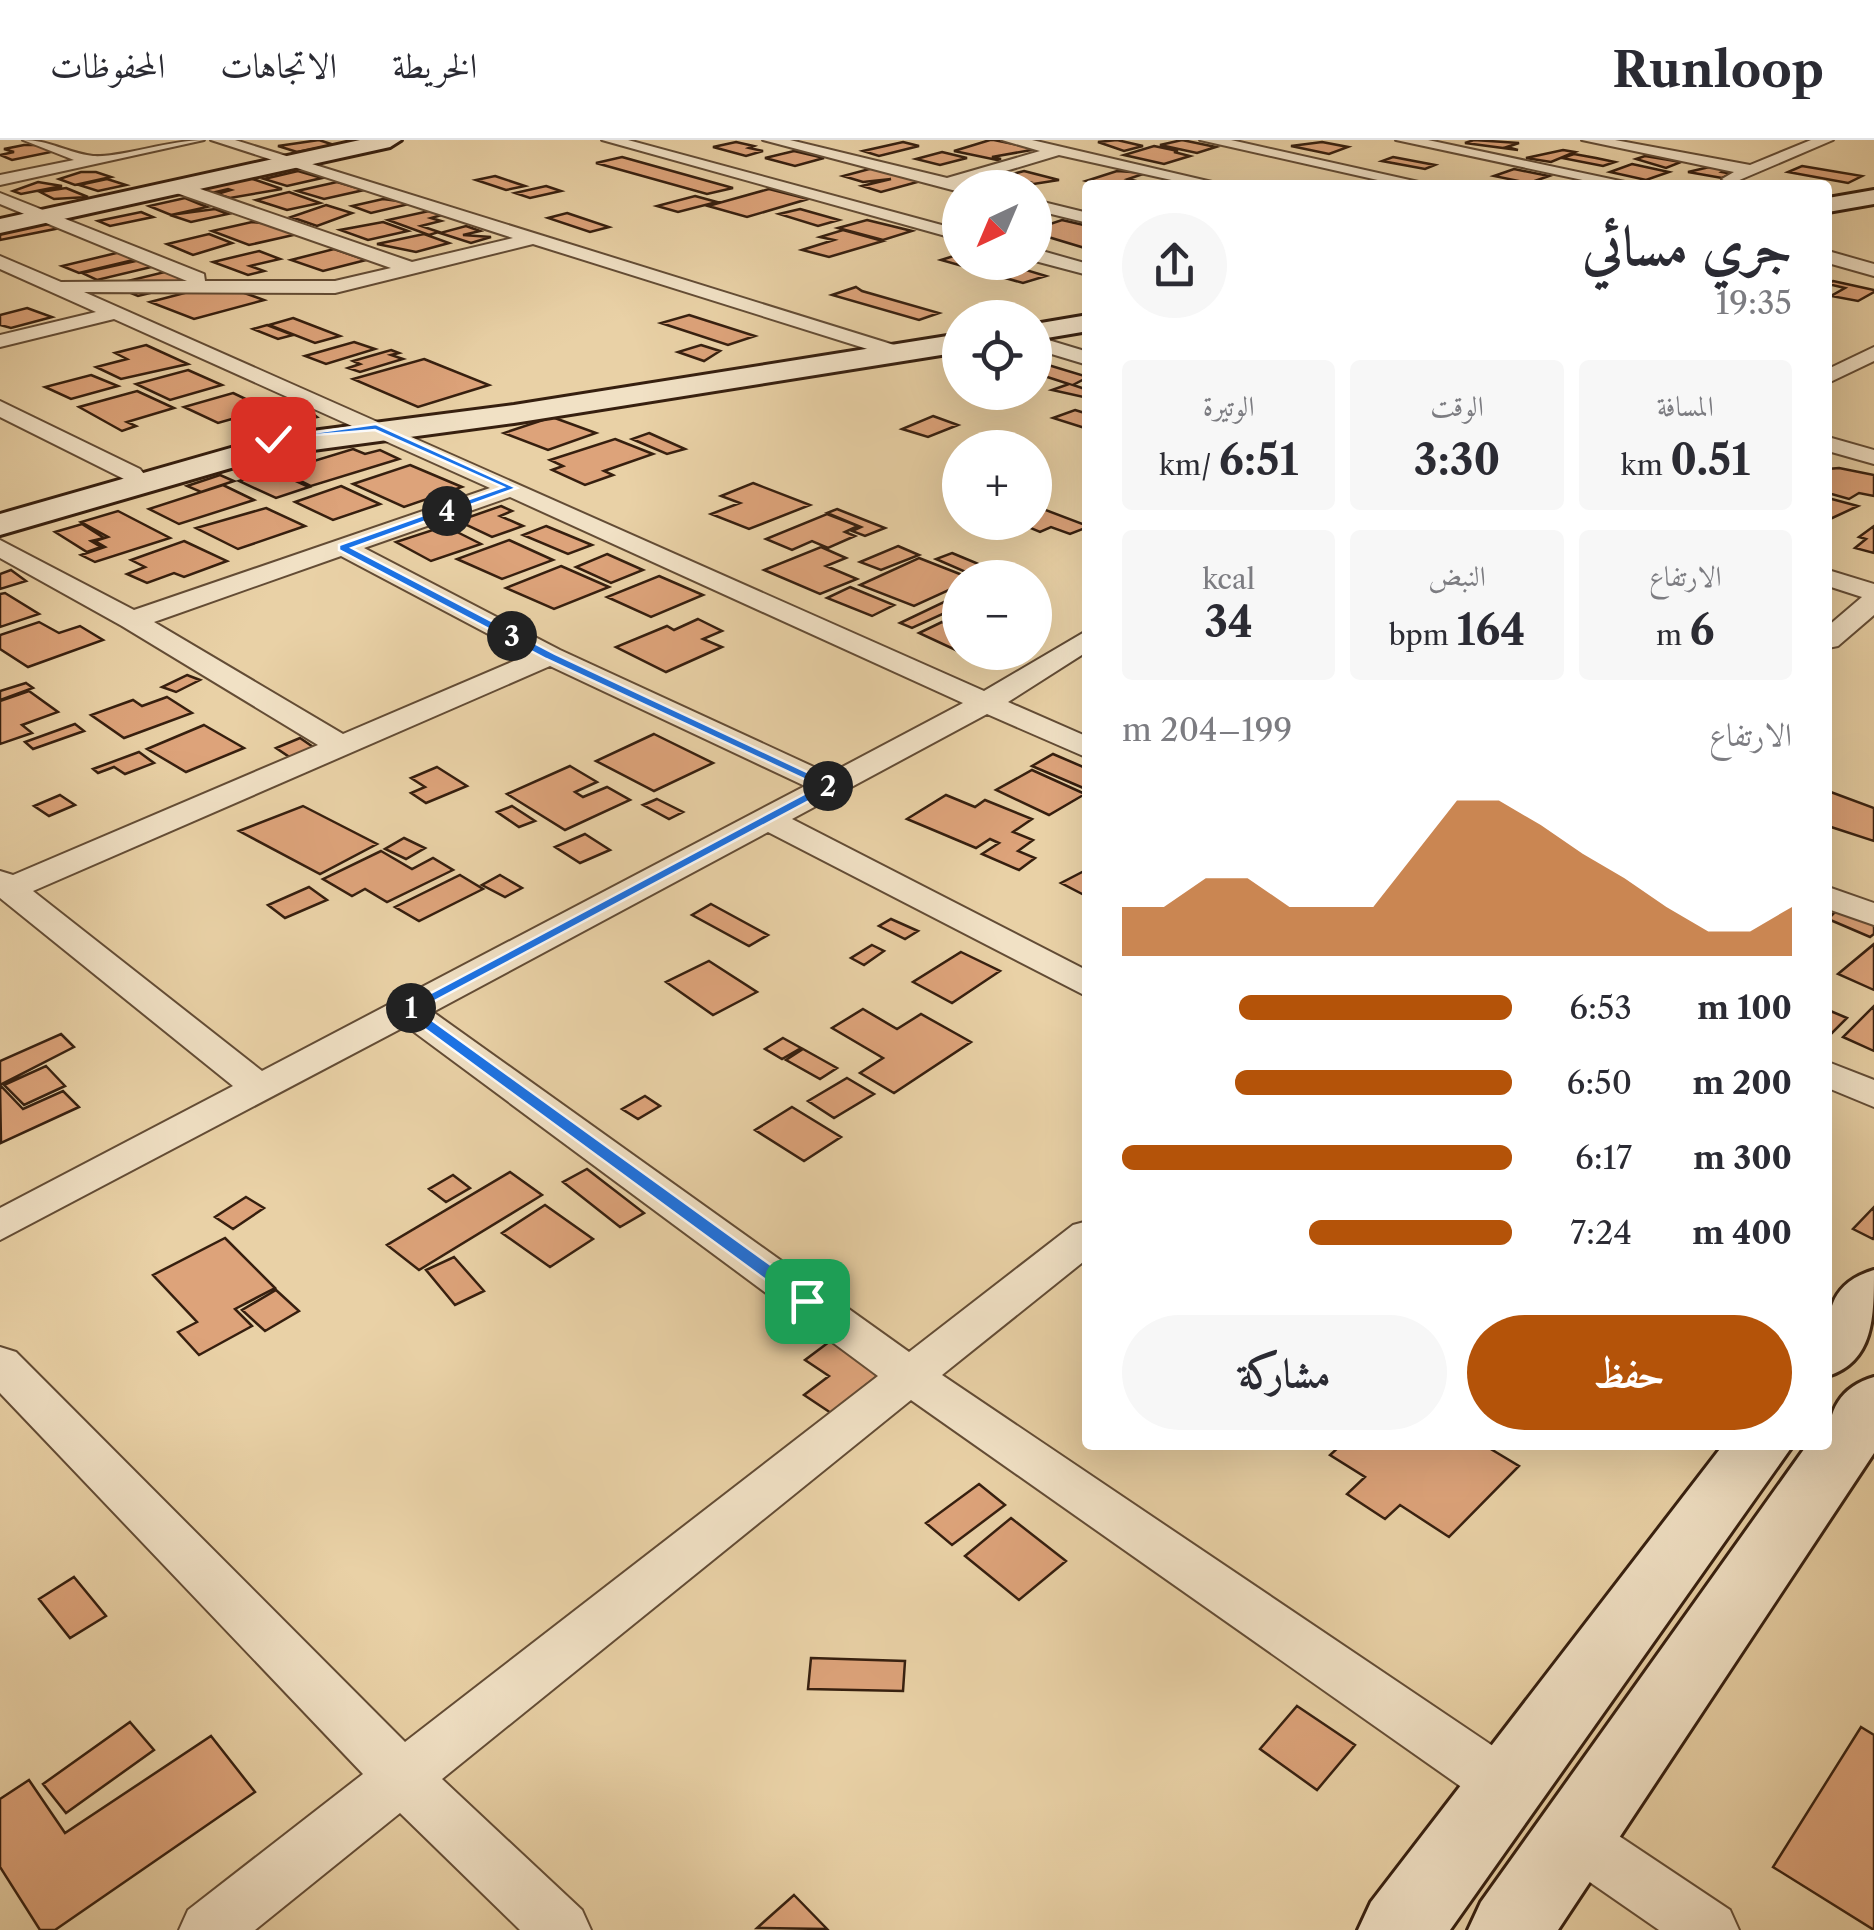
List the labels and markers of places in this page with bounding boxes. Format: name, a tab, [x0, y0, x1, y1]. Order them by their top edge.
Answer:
pin	[231, 397, 316, 482]
pin: 4	[422, 486, 472, 536]
pin: 3	[487, 611, 537, 661]
pin: 2	[803, 761, 853, 811]
pin: 1	[386, 983, 436, 1033]
pin	[765, 1259, 850, 1344]

